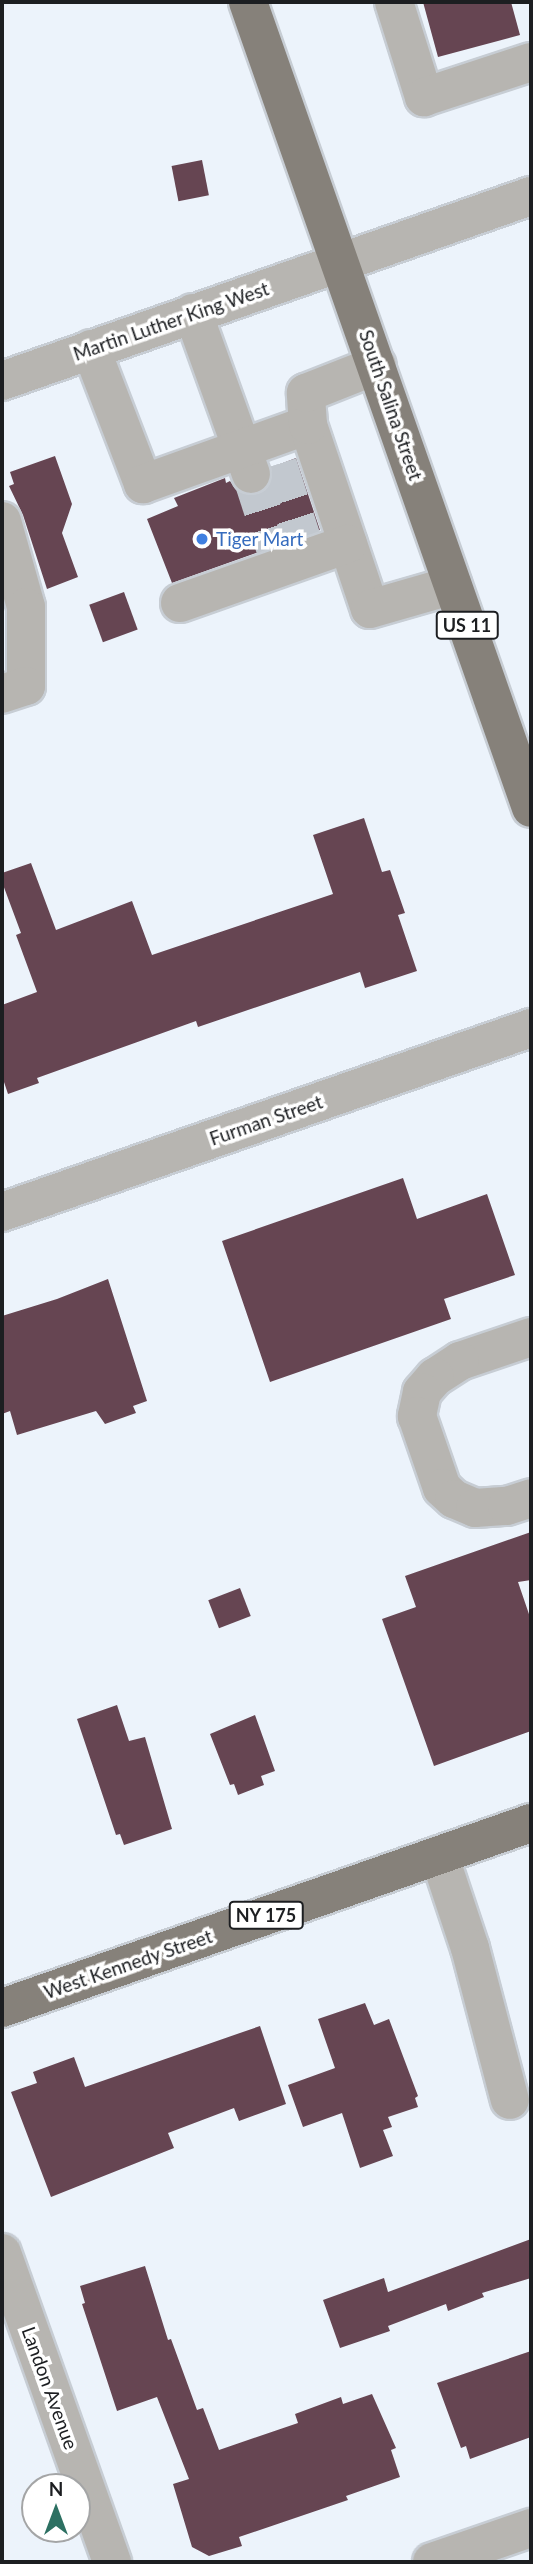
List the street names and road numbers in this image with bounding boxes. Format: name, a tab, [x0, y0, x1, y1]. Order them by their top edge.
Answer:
street label: Martin Luther King West	[70, 277, 272, 365]
street label: South Salina Street	[355, 327, 427, 483]
road number: US 11	[435, 610, 498, 640]
street label: Furman Street	[206, 1090, 326, 1150]
road number: NY 175	[228, 1900, 304, 1929]
street label: West Kennedy Street	[41, 1924, 215, 2004]
street label: Landon Avenue	[17, 2323, 83, 2453]

